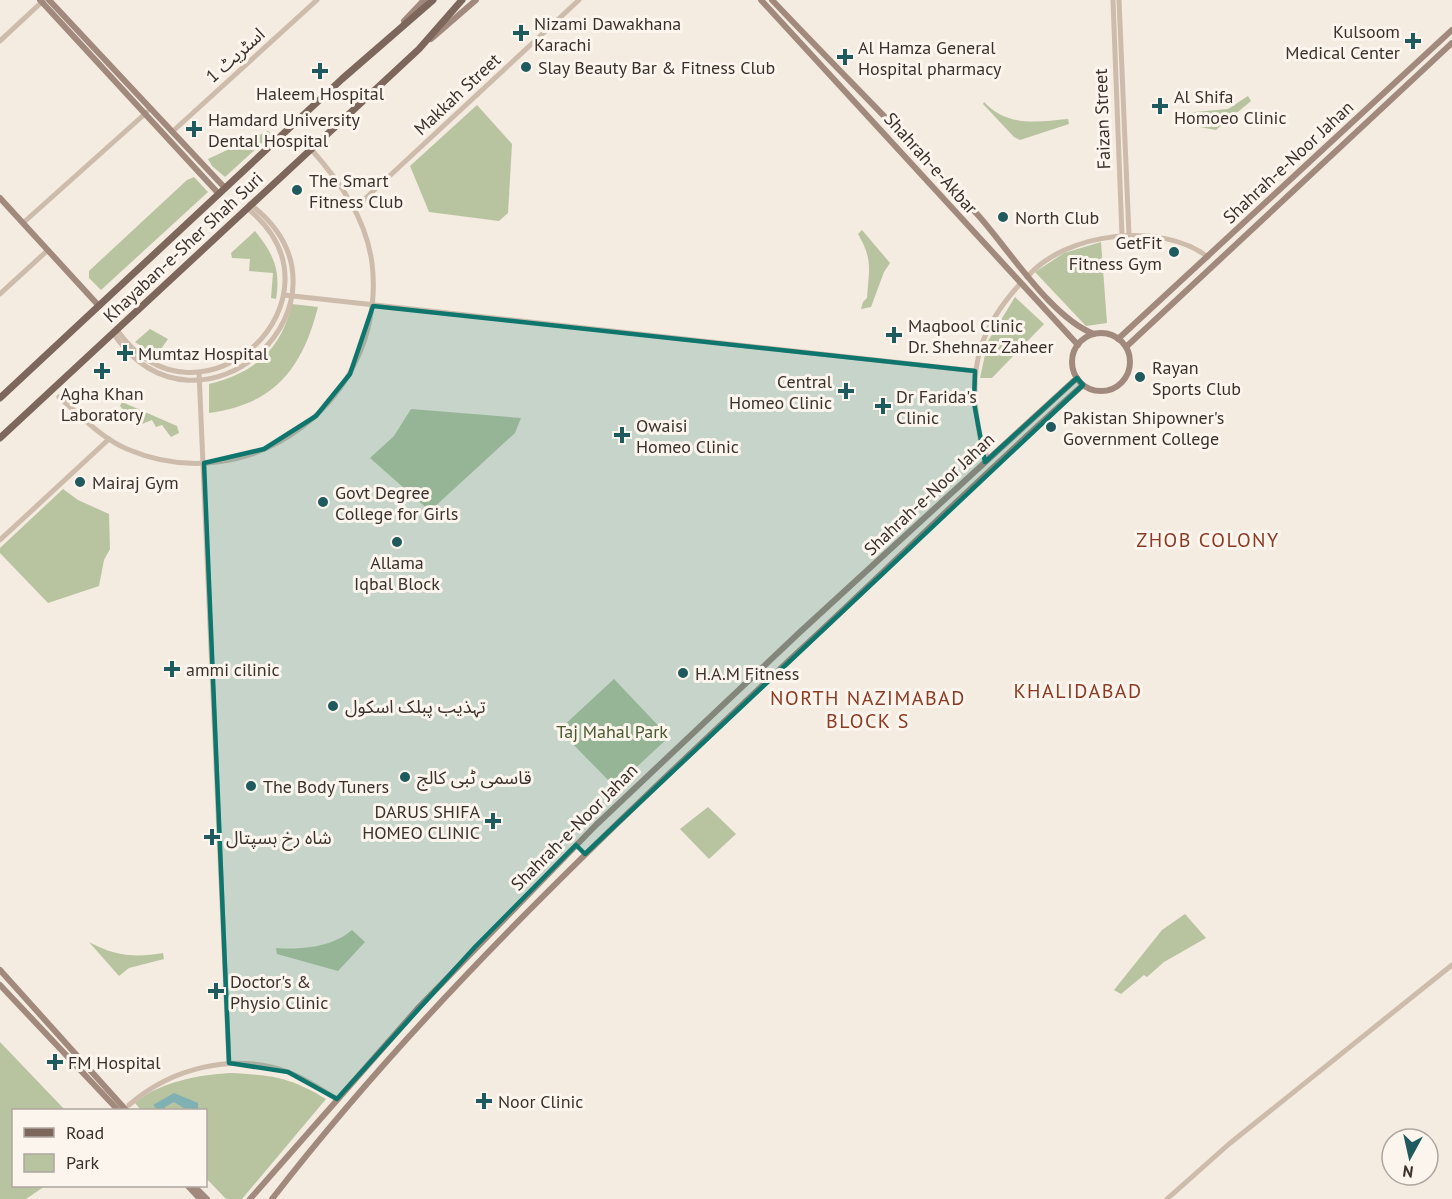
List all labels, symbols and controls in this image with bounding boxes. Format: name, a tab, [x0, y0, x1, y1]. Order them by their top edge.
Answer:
place label: Nizami Dawakhana Karachi	[534, 12, 681, 56]
place label: Kulsoom Medical Center	[1285, 20, 1400, 64]
street label: اسٹریٹ 1	[201, 23, 269, 87]
marker: Nizami Dawakhana Karachi	[512, 24, 530, 42]
marker: Kulsoom Medical Center	[1404, 32, 1422, 50]
place label: Al Hamza General Hospital pharmacy	[858, 36, 1002, 80]
street label: Makkah Street	[409, 48, 505, 140]
marker: Al Hamza General Hospital pharmacy	[836, 48, 854, 66]
place label: Slay Beauty Bar & Fitness Club	[538, 56, 775, 79]
marker: Slay Beauty Bar & Fitness Club	[519, 60, 533, 74]
marker: Haleem Hospital	[311, 62, 329, 80]
street label: Faizan Street	[1089, 68, 1115, 170]
place label: Haleem Hospital	[256, 82, 385, 105]
place label: Al Shifa Homoeo Clinic	[1174, 85, 1287, 129]
street label: Shahrah-e-Noor Jahan	[1218, 96, 1358, 228]
marker: Al Shifa Homoeo Clinic	[1151, 97, 1169, 115]
street label: Shahrah-e-Akbar	[879, 107, 983, 219]
place label: Hamdard University Dental Hospital	[208, 108, 361, 152]
marker: Hamdard University Dental Hospital	[185, 120, 203, 138]
street label: Khayaban-e-Sher Shah Suri	[98, 167, 268, 327]
place label: The Smart Fitness Club	[309, 169, 403, 213]
marker: The Smart Fitness Club	[290, 183, 304, 197]
place label: North Club	[1015, 206, 1099, 229]
marker: North Club	[996, 210, 1010, 224]
place label: GetFit Fitness Gym	[1069, 231, 1162, 275]
marker: GetFit Fitness Gym	[1167, 245, 1181, 259]
place label: Maqbool Clinic Dr. Shehnaz Zaheer	[908, 314, 1054, 358]
marker: Maqbool Clinic Dr. Shehnaz Zaheer	[885, 326, 903, 344]
place label: Mumtaz Hospital	[138, 342, 269, 365]
marker: Mumtaz Hospital	[116, 344, 134, 362]
place label: Rayan Sports Club	[1152, 356, 1241, 400]
marker: Agha Khan Laboratory	[93, 362, 111, 380]
place label: Central Homeo Clinic	[729, 370, 833, 414]
marker: Rayan Sports Club	[1133, 370, 1147, 384]
place label: Agha Khan Laboratory	[60, 382, 144, 426]
marker: Central Homeo Clinic	[837, 382, 855, 400]
place label: Dr Farida's Clinic	[896, 385, 977, 429]
marker: Dr Farida's Clinic	[874, 397, 892, 415]
place label: Pakistan Shipowner's Government College	[1063, 406, 1224, 450]
place label: Owaisi Homeo Clinic	[636, 414, 739, 458]
marker: Pakistan Shipowner's Government College	[1044, 420, 1058, 434]
marker: Owaisi Homeo Clinic	[613, 426, 631, 444]
street label: Shahrah-e-Noor Jahan	[859, 428, 999, 560]
place label: Mairaj Gym	[92, 471, 179, 494]
marker: Mairaj Gym	[73, 475, 87, 489]
place label: Govt Degree College for Girls	[335, 481, 458, 525]
marker: Govt Degree College for Girls	[316, 495, 330, 509]
district label: ZHOB COLONY	[1136, 527, 1280, 553]
marker: Allama Iqbal Block	[390, 535, 404, 549]
place label: Allama Iqbal Block	[354, 551, 440, 595]
place label: ammi cilinic	[186, 658, 280, 681]
marker: ammi cilinic	[163, 660, 181, 678]
place label: H.A.M Fitness	[695, 662, 799, 685]
marker: H.A.M Fitness	[676, 666, 690, 680]
district label: KHALIDABAD	[1013, 678, 1143, 704]
district label: NORTH NAZIMABAD BLOCK S	[770, 685, 966, 734]
place label: تہذیب پبلک اسکول	[345, 695, 486, 718]
marker: تہذیب پبلک اسکول	[326, 699, 340, 713]
park label: Taj Mahal Park	[556, 720, 668, 743]
street label: Shahrah-e-Noor Jahan	[506, 759, 642, 895]
place label: قاسمی ٹبی کالج	[417, 766, 531, 791]
marker: قاسمی ٹبی کالج	[398, 770, 412, 784]
place label: The Body Tuners	[263, 775, 389, 798]
marker: The Body Tuners	[244, 779, 258, 793]
place label: DARUS SHIFA HOMEO CLINIC	[362, 800, 480, 844]
marker: DARUS SHIFA HOMEO CLINIC	[484, 812, 502, 830]
place label: شاہ رخ ہسپتال	[226, 826, 332, 851]
marker: شاہ رخ ہسپتال	[203, 828, 221, 846]
place label: Doctor's & Physio Clinic	[230, 970, 328, 1014]
marker: Doctor's & Physio Clinic	[207, 982, 225, 1000]
place label: FM Hospital	[68, 1051, 161, 1074]
marker: FM Hospital	[46, 1053, 64, 1071]
place label: Noor Clinic	[498, 1090, 583, 1113]
marker: Noor Clinic	[475, 1092, 493, 1110]
legend	[12, 1109, 207, 1187]
text: Road	[66, 1121, 104, 1144]
north arrow	[1380, 1127, 1440, 1187]
text: Park	[66, 1151, 99, 1174]
text: N	[1401, 1161, 1415, 1182]

